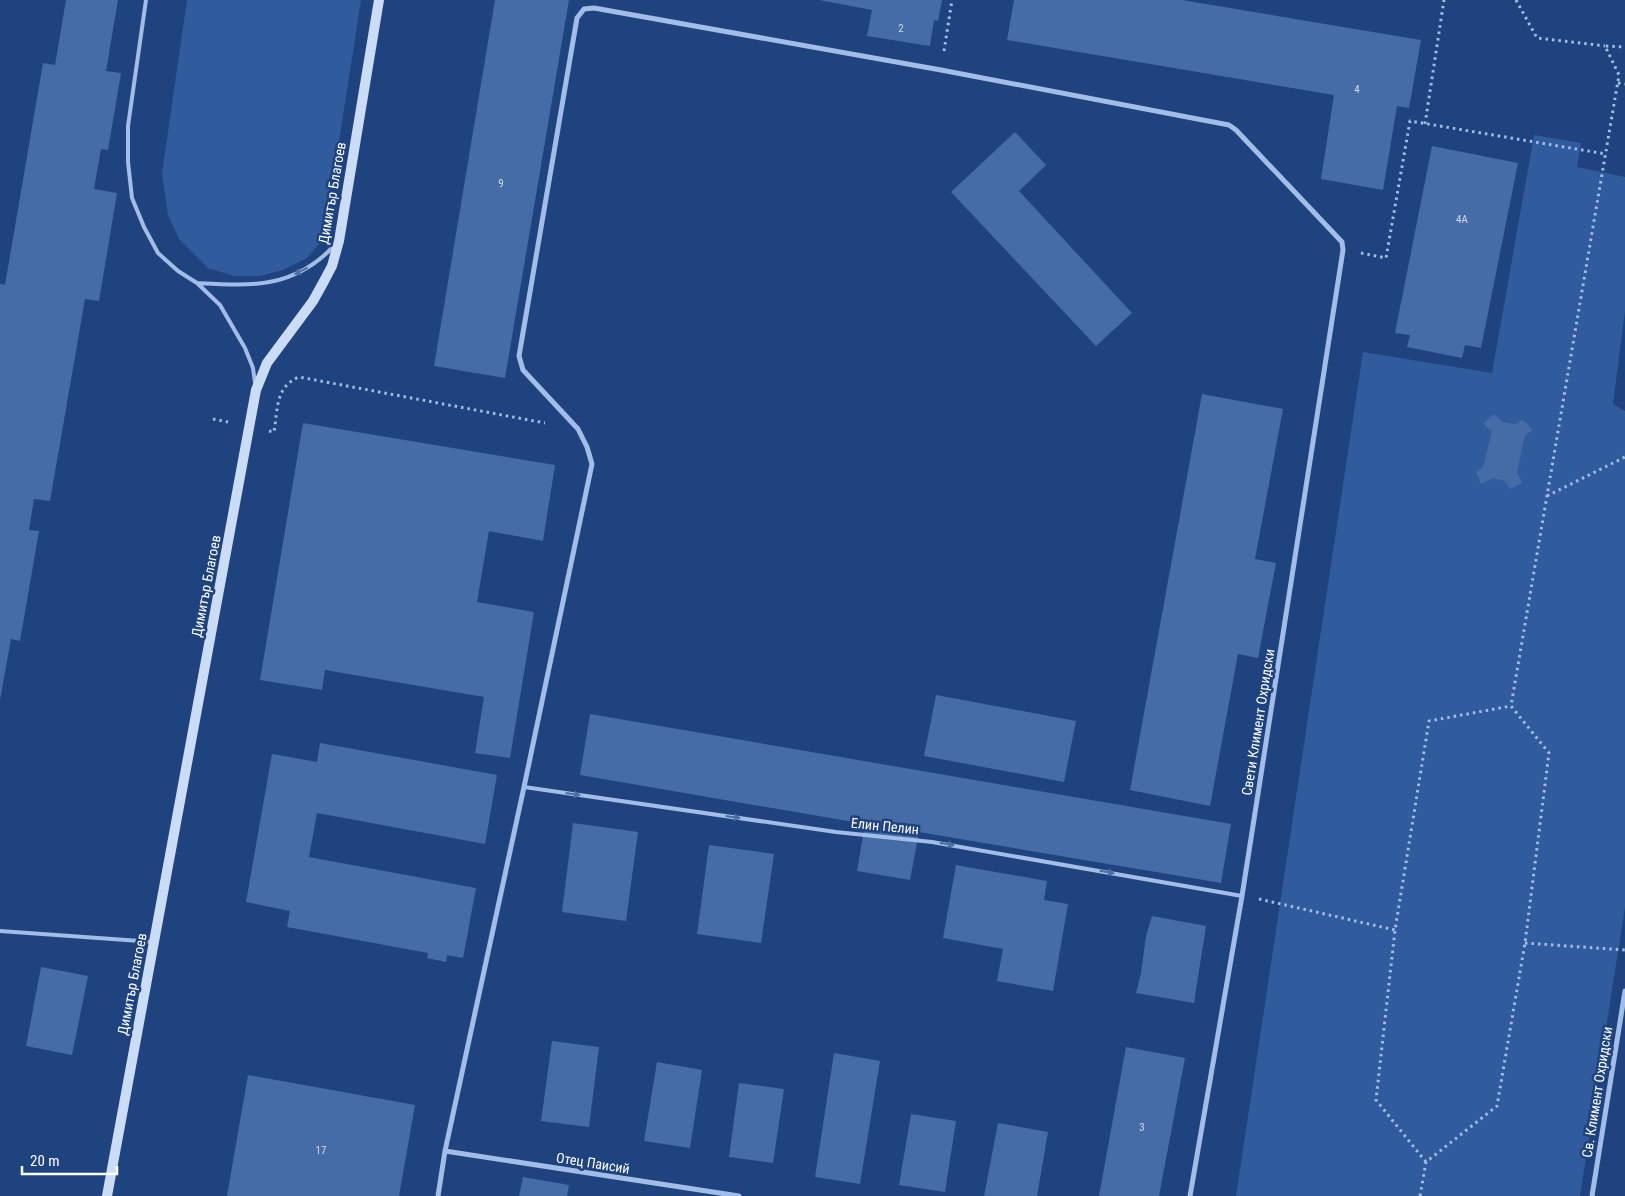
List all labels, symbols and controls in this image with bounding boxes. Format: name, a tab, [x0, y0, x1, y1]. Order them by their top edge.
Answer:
house number: 2	[898, 22, 904, 35]
house number: 4	[1354, 83, 1360, 96]
street label: Димитър Благоев	[315, 141, 349, 245]
house number: 9	[498, 177, 504, 190]
house number: 4А	[1456, 213, 1469, 226]
one-way arrow	[294, 267, 309, 275]
street label: Димитър Благоев	[188, 534, 224, 638]
street label: Свети Климент Охридски	[1239, 648, 1277, 796]
one-way arrow	[565, 790, 581, 798]
one-way arrow	[726, 813, 742, 821]
street label: Елин Пелин	[850, 814, 920, 838]
one-way arrow	[939, 841, 955, 849]
one-way arrow	[1099, 869, 1115, 877]
street label: Димитър Благоев	[114, 932, 150, 1036]
street label: Св. Климент Охридски	[1579, 1025, 1615, 1159]
house number: 3	[1139, 1121, 1145, 1134]
scale bar	[22, 1144, 118, 1176]
house number: 17	[316, 1144, 326, 1157]
street label: Отец Паисий	[555, 1149, 631, 1177]
text: 20 m	[30, 1152, 60, 1170]

